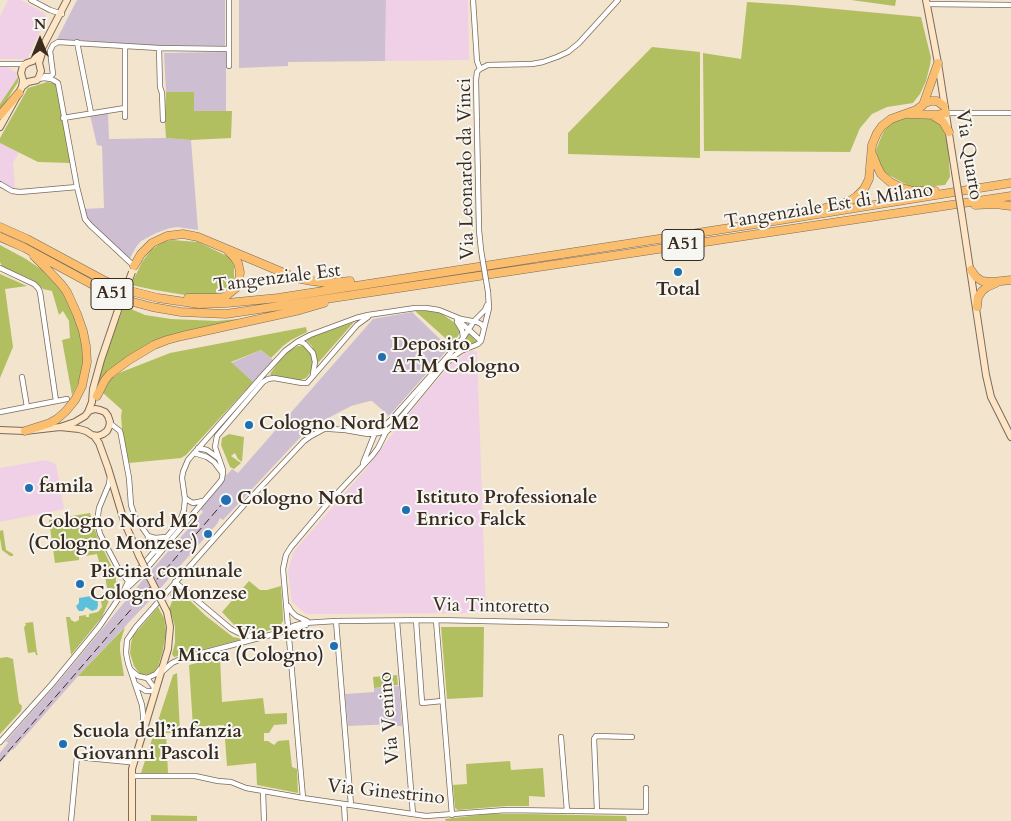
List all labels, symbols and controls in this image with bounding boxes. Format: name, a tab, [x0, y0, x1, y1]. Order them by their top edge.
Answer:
north arrow	[15, 15, 65, 65]
text: N	[34, 15, 46, 34]
street label: Via Leonardo da Vinci	[454, 78, 480, 260]
street label: Via Quarto	[950, 108, 986, 202]
street label: Tangenziale Est di Milano	[723, 179, 935, 235]
road number: A51	[662, 230, 704, 260]
street label: Tangenziale Est	[212, 260, 342, 298]
marker: Total	[672, 266, 684, 278]
road number: A51	[91, 278, 133, 310]
place label: Total	[656, 280, 700, 302]
place label: Deposito ATM Cologno	[392, 335, 520, 379]
marker: Deposito ATM Cologno	[376, 351, 388, 363]
place label: Cologno Nord M2	[259, 414, 419, 436]
marker: Cologno Nord M2	[243, 419, 255, 431]
place label: famila	[39, 477, 93, 499]
marker: famila	[23, 482, 35, 494]
place label: Istituto Professionale Enrico Falck	[416, 488, 597, 532]
place label: Cologno Nord	[237, 489, 363, 511]
marker: Cologno Nord	[219, 493, 233, 507]
marker: Istituto Professionale Enrico Falck	[400, 504, 412, 516]
place label: Cologno Nord M2 (Cologno Monzese)	[28, 512, 198, 556]
marker: Cologno Nord M2 (Cologno Monzese)	[202, 528, 214, 540]
place label: Piscina comunale Cologno Monzese	[90, 562, 247, 606]
marker: Piscina comunale Cologno Monzese	[74, 578, 86, 590]
street label: Via Tintoretto	[432, 595, 550, 619]
place label: Via Pietro Micca (Cologno)	[178, 624, 324, 668]
marker: Via Pietro Micca (Cologno)	[328, 640, 340, 652]
street label: Via Venino	[375, 671, 405, 765]
place label: Scuola dell’infanzia Giovanni Pascoli	[73, 722, 242, 766]
marker: Scuola dell’infanzia Giovanni Pascoli	[57, 738, 69, 750]
street label: Via Ginestrino	[326, 775, 446, 811]

